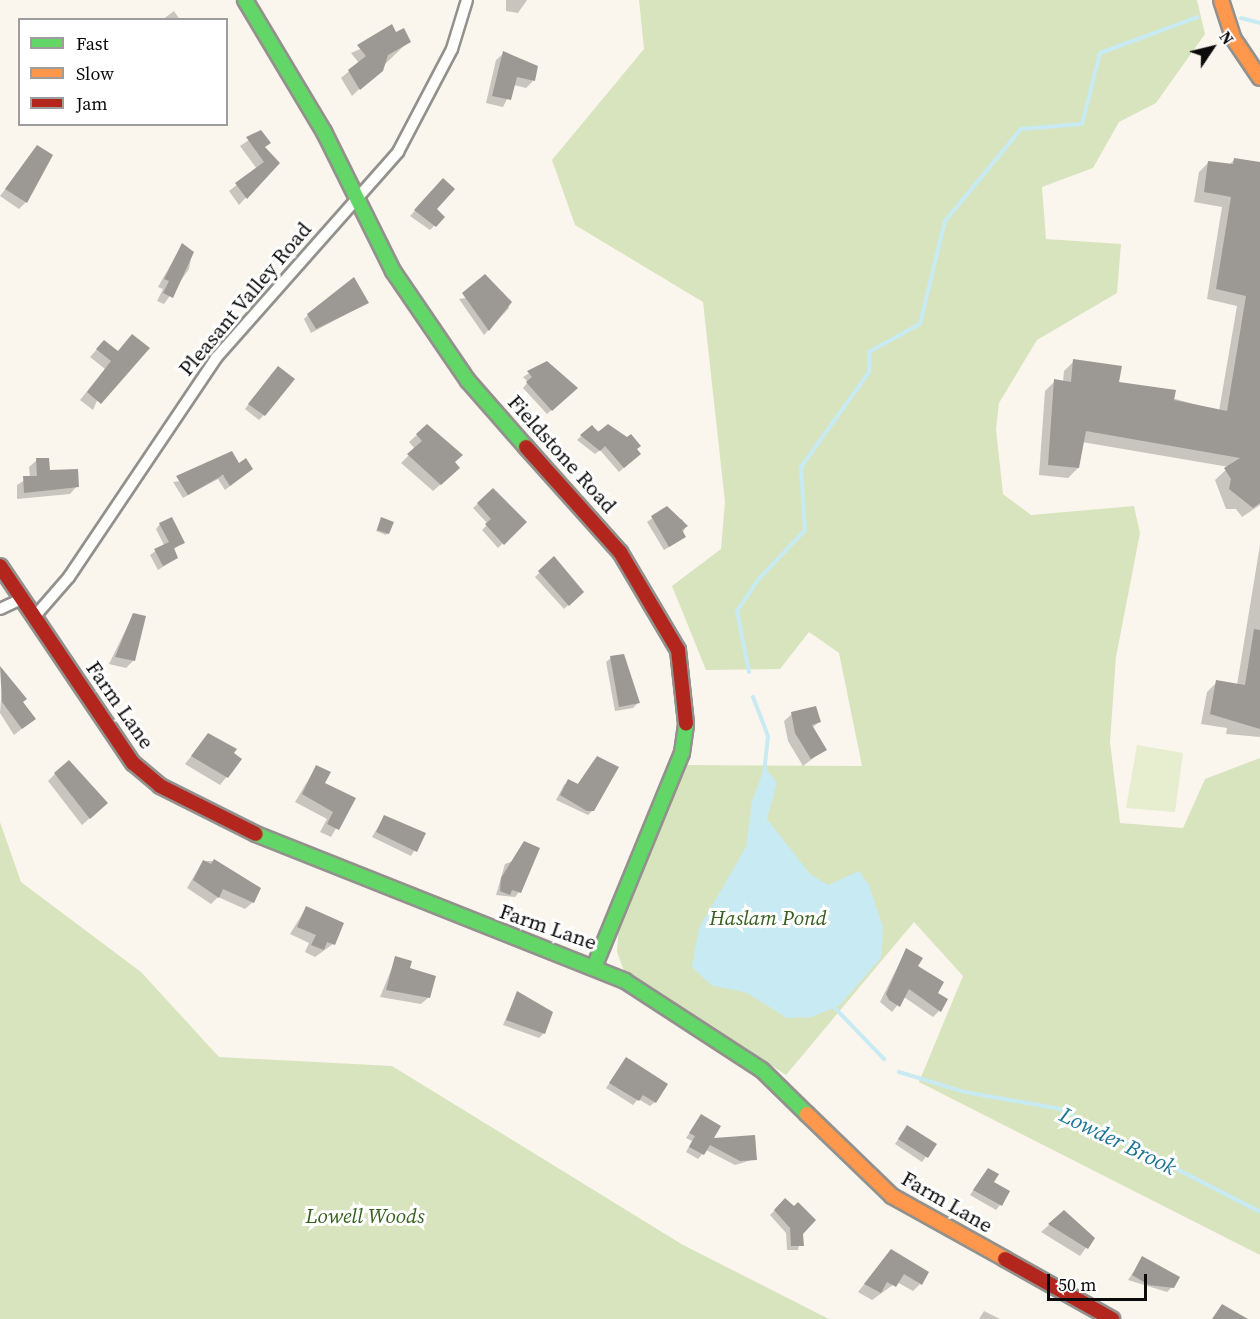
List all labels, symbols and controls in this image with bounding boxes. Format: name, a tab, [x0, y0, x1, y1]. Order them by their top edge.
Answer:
legend	[18, 18, 228, 126]
north arrow	[1182, 18, 1242, 78]
text: N	[1214, 27, 1239, 49]
text: Fast	[76, 31, 109, 56]
text: Slow	[76, 61, 114, 86]
text: Jam	[76, 91, 108, 116]
street label: Pleasant Valley Road	[173, 217, 317, 381]
street label: Fieldstone Road	[502, 390, 622, 518]
street label: Farm Lane	[81, 656, 159, 754]
street label: Farm Lane	[496, 899, 600, 955]
park label: Haslam Pond	[709, 905, 827, 931]
water label: Lowder Brook	[1055, 1101, 1181, 1181]
street label: Farm Lane	[897, 1166, 997, 1238]
park label: Lowell Woods	[305, 1203, 425, 1229]
scale bar	[1050, 1262, 1150, 1300]
text: 50 m	[1058, 1272, 1096, 1297]

